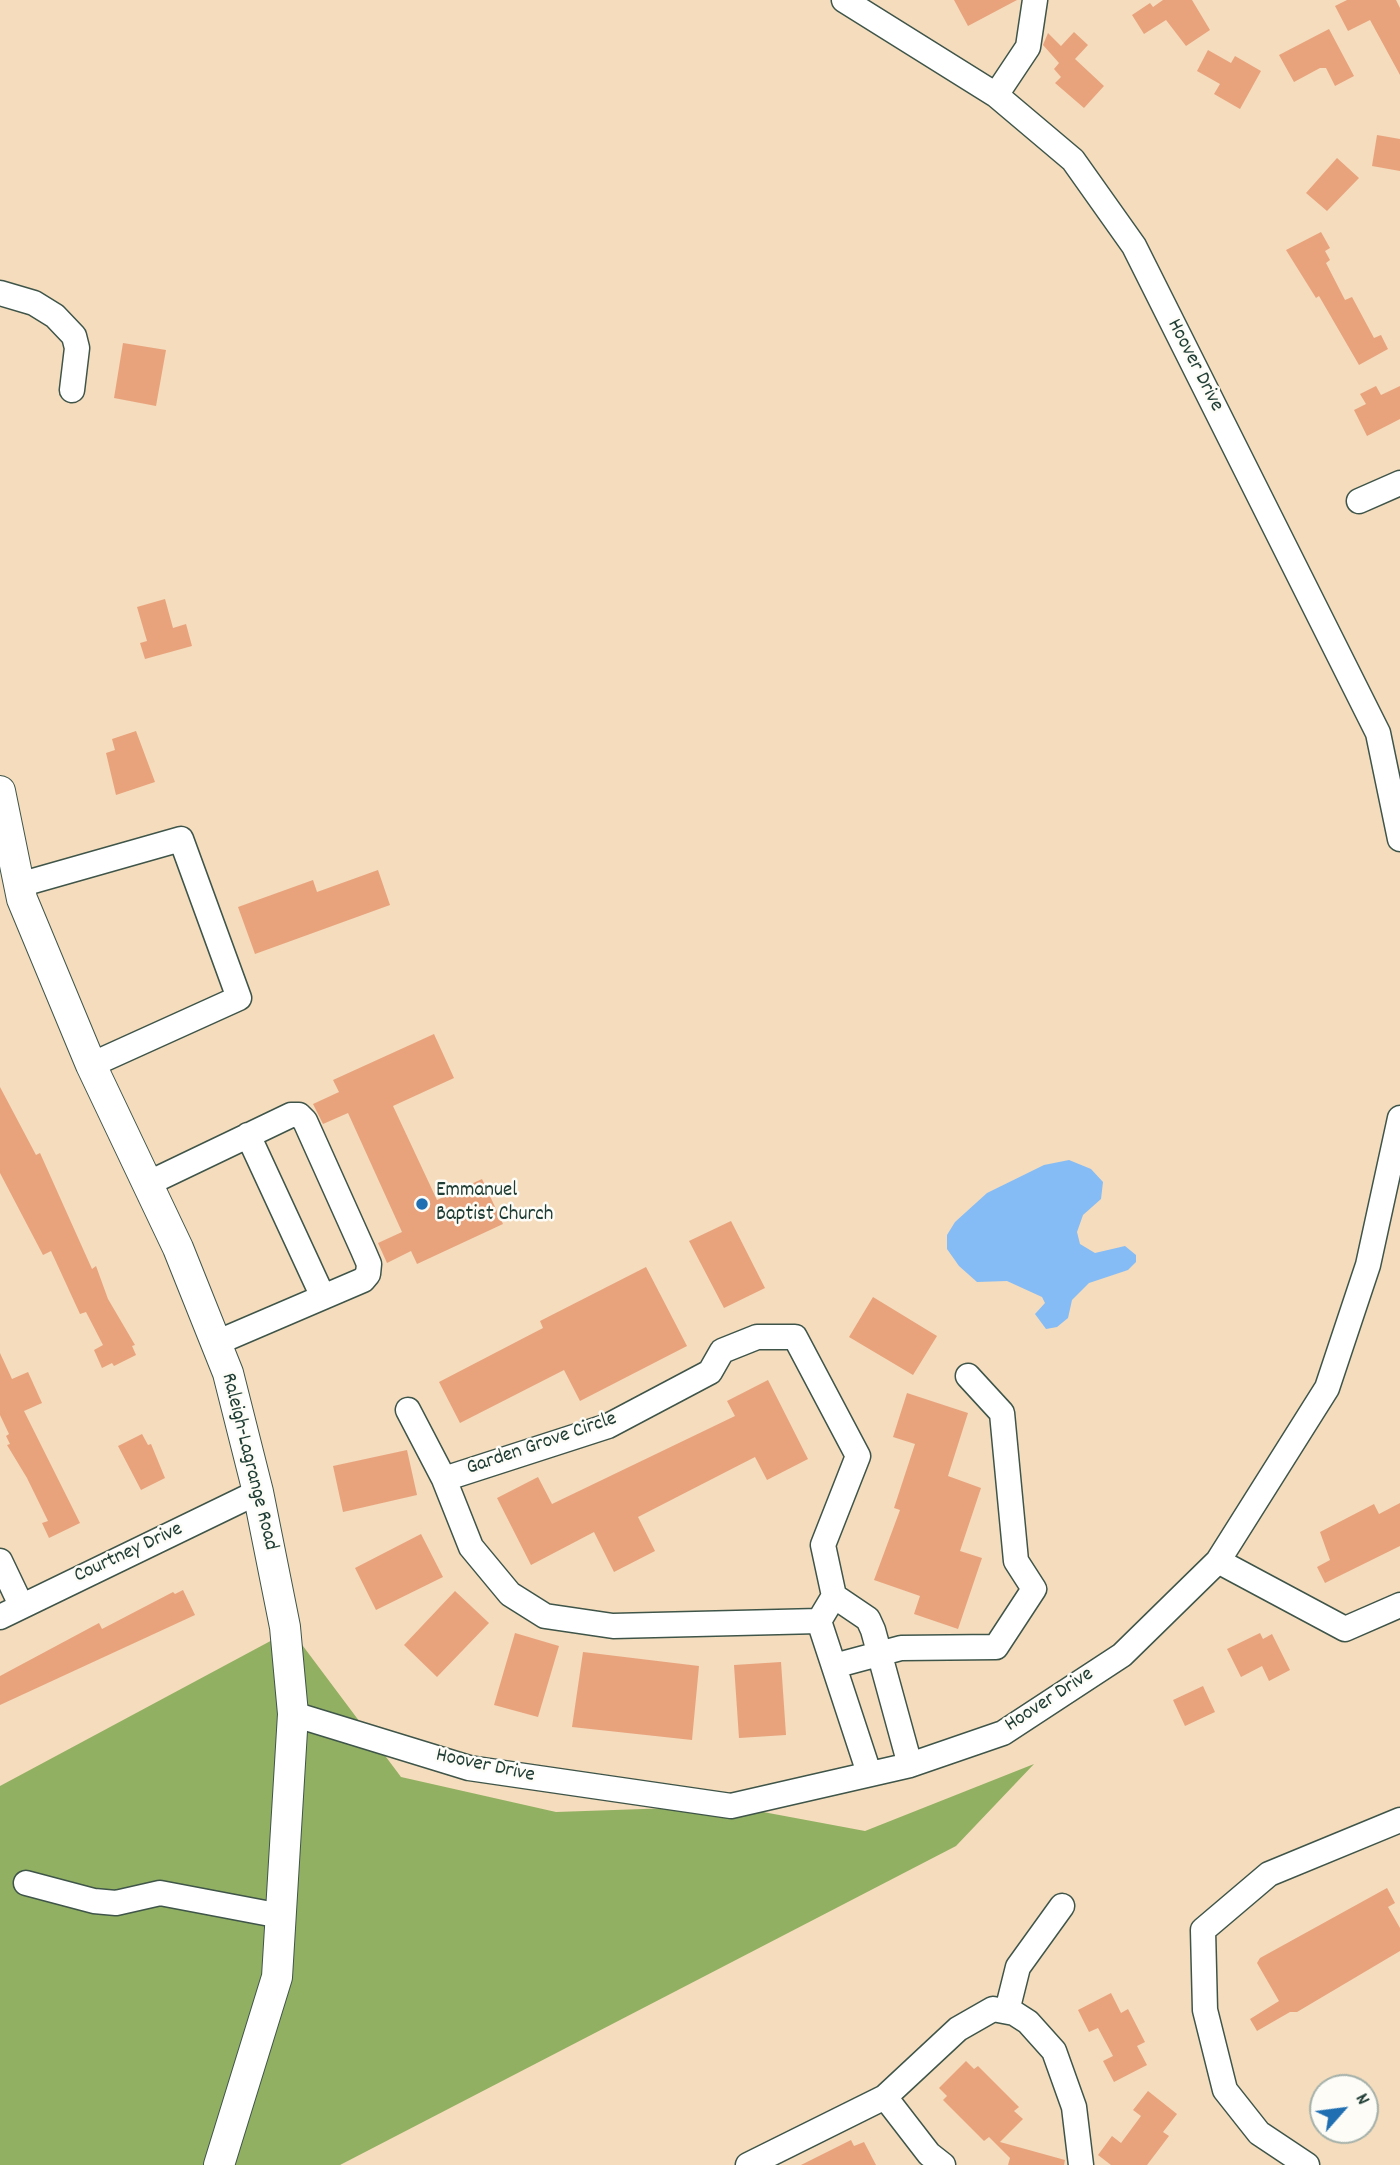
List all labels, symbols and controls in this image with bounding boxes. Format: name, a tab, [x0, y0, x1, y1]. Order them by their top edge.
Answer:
street label: Hoover Drive	[1160, 316, 1228, 416]
place label: Emmanuel Baptist Church	[436, 1179, 553, 1229]
marker: Emmanuel Baptist Church	[414, 1196, 430, 1212]
street label: Raleigh-Lagrange Road	[214, 1371, 282, 1553]
street label: Garden Grove Circle	[464, 1408, 620, 1482]
street label: Courtney Drive	[71, 1518, 187, 1590]
street label: Hoover Drive	[1001, 1663, 1099, 1739]
street label: Hoover Drive	[433, 1744, 537, 1790]
north arrow	[1309, 2074, 1379, 2144]
text: N	[1347, 2089, 1375, 2110]

